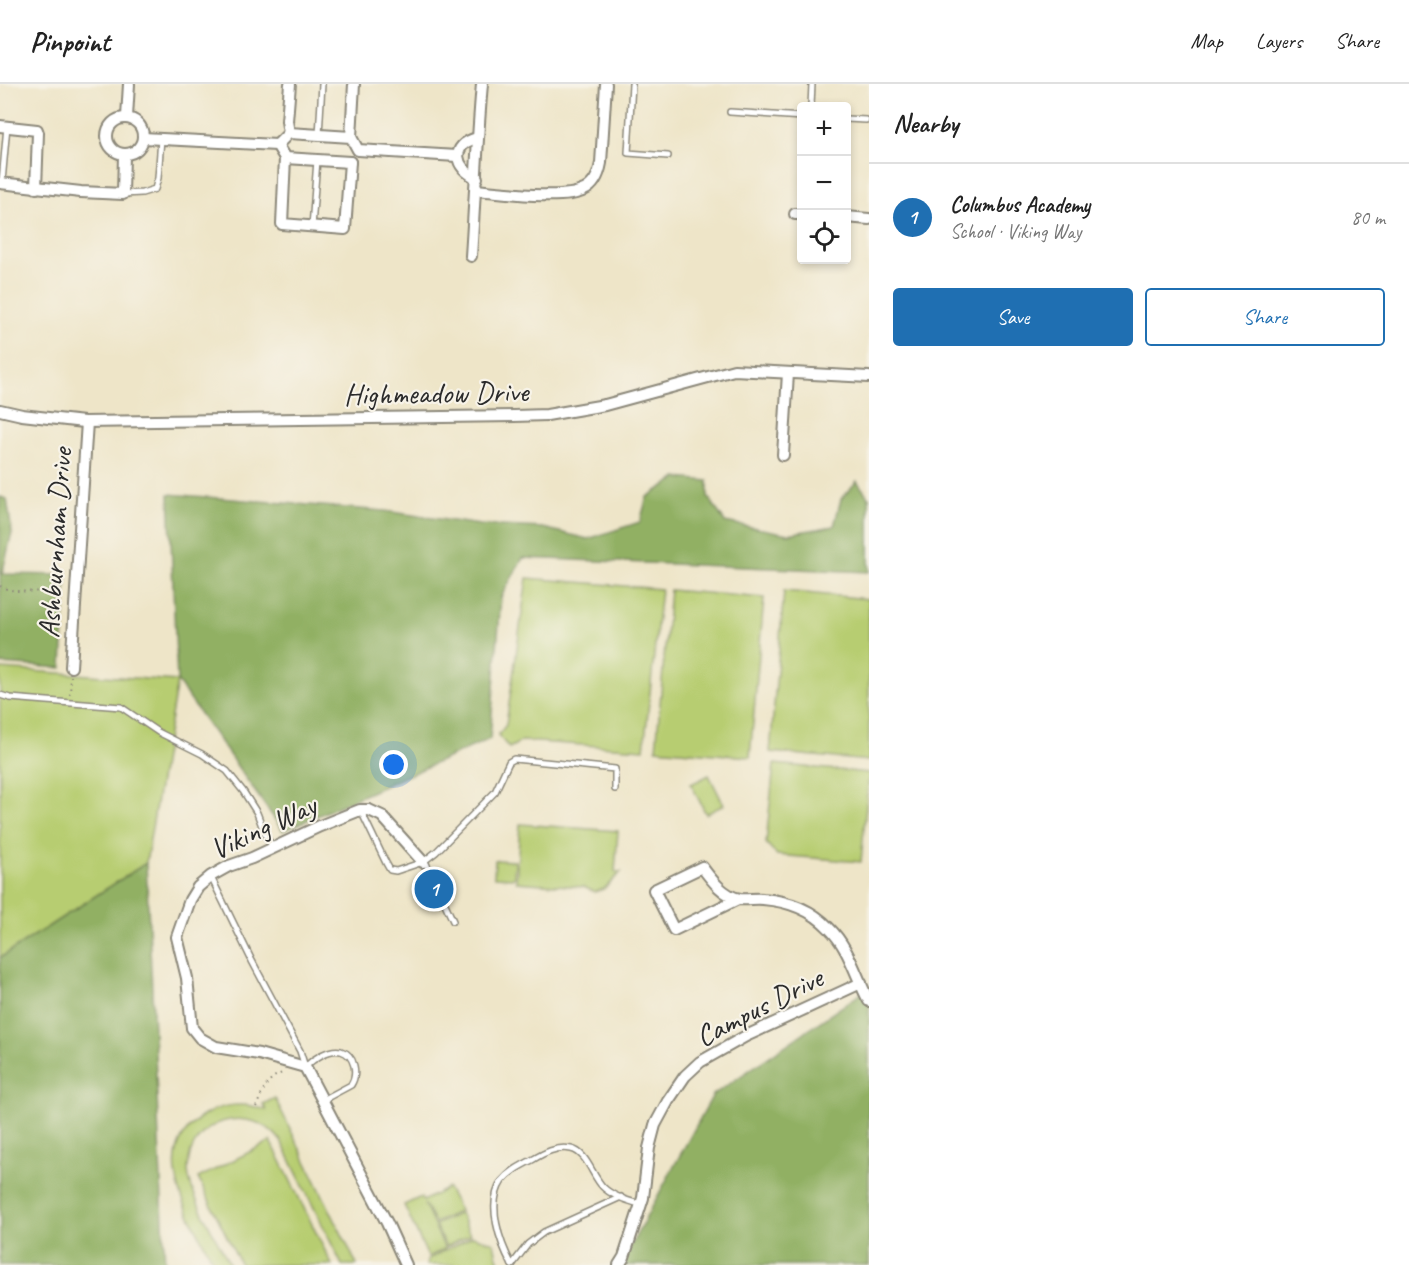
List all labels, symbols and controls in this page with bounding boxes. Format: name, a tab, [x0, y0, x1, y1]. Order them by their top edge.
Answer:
text: Pinpoint	[30, 24, 110, 59]
text: Map	[1190, 28, 1223, 54]
text: Layers	[1256, 28, 1302, 54]
text: Share	[1335, 28, 1379, 54]
map controls	[797, 102, 851, 264]
button: +	[797, 102, 851, 156]
text: Nearby	[893, 107, 958, 140]
button: −	[797, 156, 851, 210]
text: Columbus Academy	[950, 191, 1090, 219]
text: 1	[908, 205, 917, 230]
text: 80 m	[1351, 205, 1385, 230]
button: locate	[797, 210, 851, 264]
text: School · Viking Way	[950, 219, 1081, 244]
button: Save	[893, 288, 1133, 346]
button: Share	[1145, 288, 1385, 346]
street label: Highmeadow Drive	[343, 372, 531, 414]
street label: Ashburnham Drive	[29, 445, 81, 639]
your location	[379, 750, 408, 779]
street label: Viking Way	[204, 785, 324, 868]
pin: 1	[414, 866, 454, 912]
street label: Campus Drive	[689, 958, 831, 1055]

